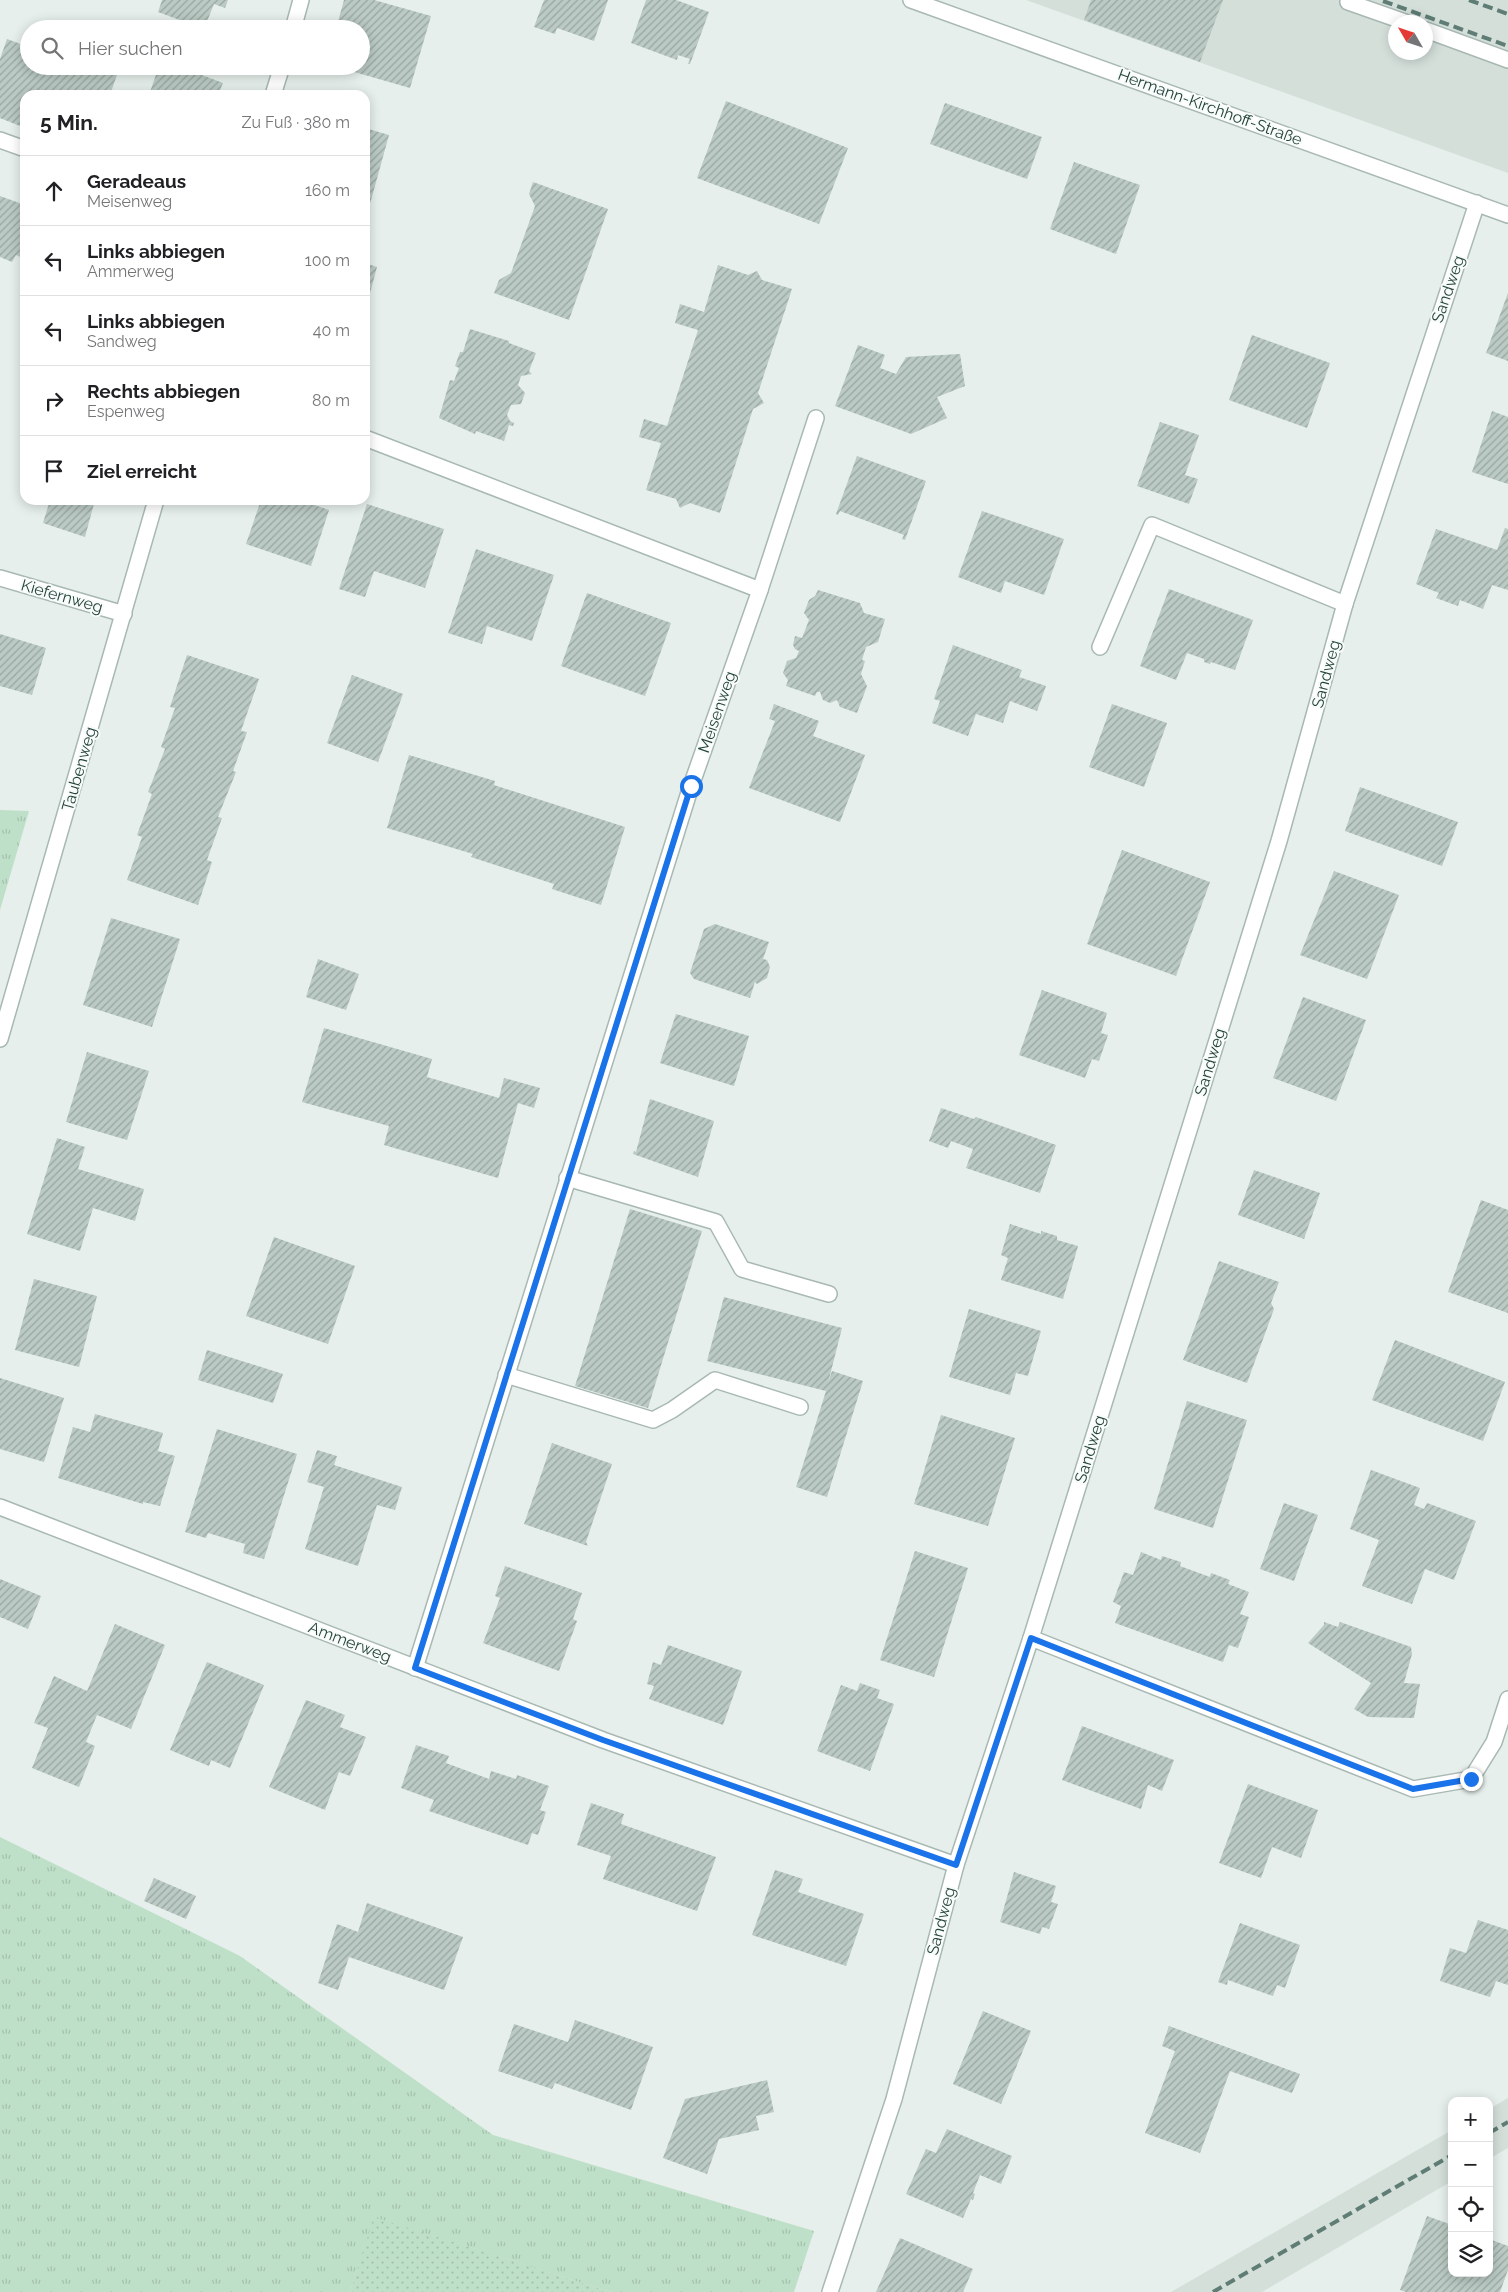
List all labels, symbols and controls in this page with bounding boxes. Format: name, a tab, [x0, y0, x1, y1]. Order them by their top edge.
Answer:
north arrow	[1388, 15, 1433, 60]
search box	[20, 20, 370, 75]
icon: search	[38, 34, 66, 62]
text: Hier suchen	[78, 37, 183, 59]
street label: Hermann-Kirchhoff-Straße	[1115, 65, 1305, 149]
text: 5 Min.	[40, 110, 98, 135]
text: Zu Fuß · 380 m	[242, 113, 350, 132]
text: Geradeaus	[87, 170, 186, 192]
icon: ahead	[40, 177, 68, 205]
text: 160 m	[305, 181, 350, 200]
text: Meisenweg	[87, 192, 172, 211]
text: Links abbiegen	[87, 240, 225, 262]
icon: left	[40, 247, 68, 275]
text: 100 m	[305, 251, 350, 270]
street label: Sandweg	[1428, 253, 1468, 325]
text: Ammerweg	[87, 262, 174, 281]
text: Links abbiegen	[87, 310, 225, 332]
icon: left	[40, 317, 68, 345]
text: 40 m	[313, 321, 350, 340]
text: Sandweg	[87, 332, 157, 351]
text: Rechts abbiegen	[87, 380, 240, 402]
icon: right	[40, 387, 68, 415]
text: 80 m	[312, 391, 350, 410]
text: Espenweg	[87, 402, 165, 421]
icon: arrive	[40, 457, 68, 485]
text: Ziel erreicht	[87, 460, 197, 482]
street label: Kiefernweg	[19, 575, 105, 617]
street label: Sandweg	[1308, 638, 1344, 710]
street label: Meisenweg	[694, 669, 740, 755]
street label: Taubenweg	[58, 725, 100, 813]
route start	[680, 775, 703, 798]
street label: Sandweg	[1191, 1026, 1229, 1098]
street label: Sandweg	[1071, 1413, 1109, 1485]
street label: Ammerweg	[306, 1617, 394, 1667]
route end	[1460, 1768, 1483, 1791]
street label: Sandweg	[923, 1885, 959, 1957]
map controls	[1448, 2097, 1493, 2277]
button: +	[1448, 2097, 1493, 2142]
button: −	[1448, 2142, 1493, 2187]
button: locate	[1448, 2187, 1493, 2232]
button: layers	[1448, 2232, 1493, 2277]

